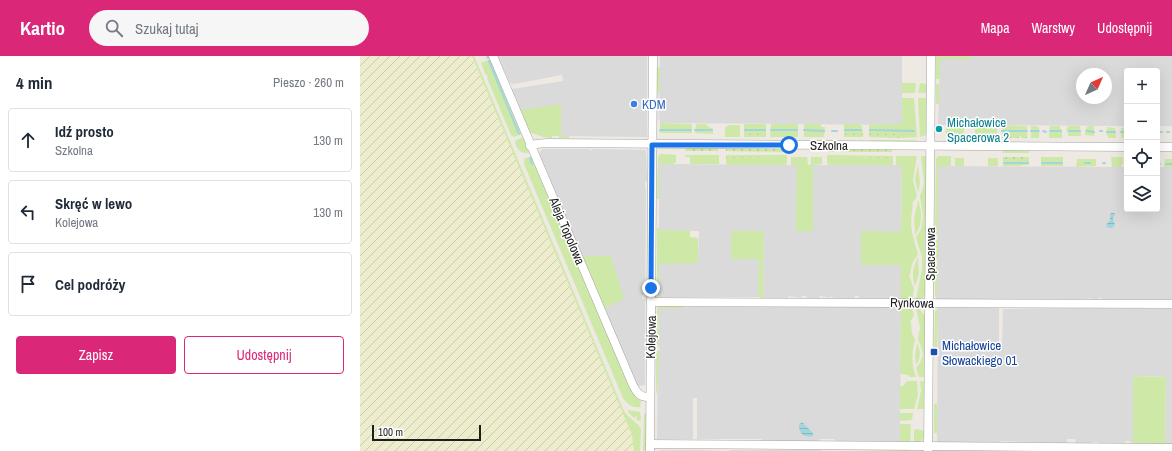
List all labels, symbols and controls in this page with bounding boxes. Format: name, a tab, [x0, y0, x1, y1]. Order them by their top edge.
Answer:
search box	[89, 10, 369, 46]
text: Kartio	[20, 15, 65, 41]
icon: search	[103, 17, 125, 39]
text: Szukaj tutaj	[135, 18, 199, 39]
text: Mapa	[981, 19, 1010, 37]
text: Warstwy	[1032, 19, 1075, 37]
text: Udostępnij	[1097, 19, 1152, 37]
north arrow	[1076, 68, 1112, 104]
map controls	[1124, 68, 1160, 212]
button: +	[1124, 68, 1160, 104]
text: 4 min	[16, 71, 52, 94]
text: Pieszo · 260 m	[273, 74, 344, 91]
place label: KDM	[642, 96, 666, 113]
marker: KDM	[629, 99, 639, 109]
button: −	[1124, 104, 1160, 140]
place label: Michałowice Spacerowa 2	[947, 114, 1009, 146]
text: Idź prosto	[55, 121, 114, 142]
marker: Michałowice Spacerowa 2	[934, 124, 944, 134]
icon: ahead	[17, 129, 39, 151]
text: 130 m	[313, 132, 343, 149]
route start	[780, 136, 798, 154]
street label: Szkolna	[810, 137, 848, 154]
button: locate	[1124, 140, 1160, 176]
text: Szkolna	[55, 142, 93, 159]
button: layers	[1124, 176, 1160, 212]
text: Skręć w lewo	[55, 193, 132, 214]
street label: Aleja Topolowa	[545, 194, 589, 267]
icon: left	[17, 201, 39, 223]
text: 130 m	[313, 204, 343, 221]
text: Kolejowa	[55, 214, 98, 231]
street label: Spacerowa	[922, 227, 939, 281]
icon: arrive	[17, 273, 39, 295]
text: Cel podróży	[55, 274, 125, 295]
route end	[642, 279, 660, 297]
street label: Rynkowa	[890, 294, 934, 312]
street label: Kolejowa	[642, 315, 660, 359]
button: Zapisz	[16, 336, 176, 374]
button: Udostępnij	[184, 336, 344, 374]
place label: Michałowice Słowackiego 01	[942, 337, 1017, 369]
marker: Michałowice Słowackiego 01	[929, 347, 939, 357]
scale bar	[372, 423, 481, 442]
text: 100 m	[378, 425, 403, 439]

